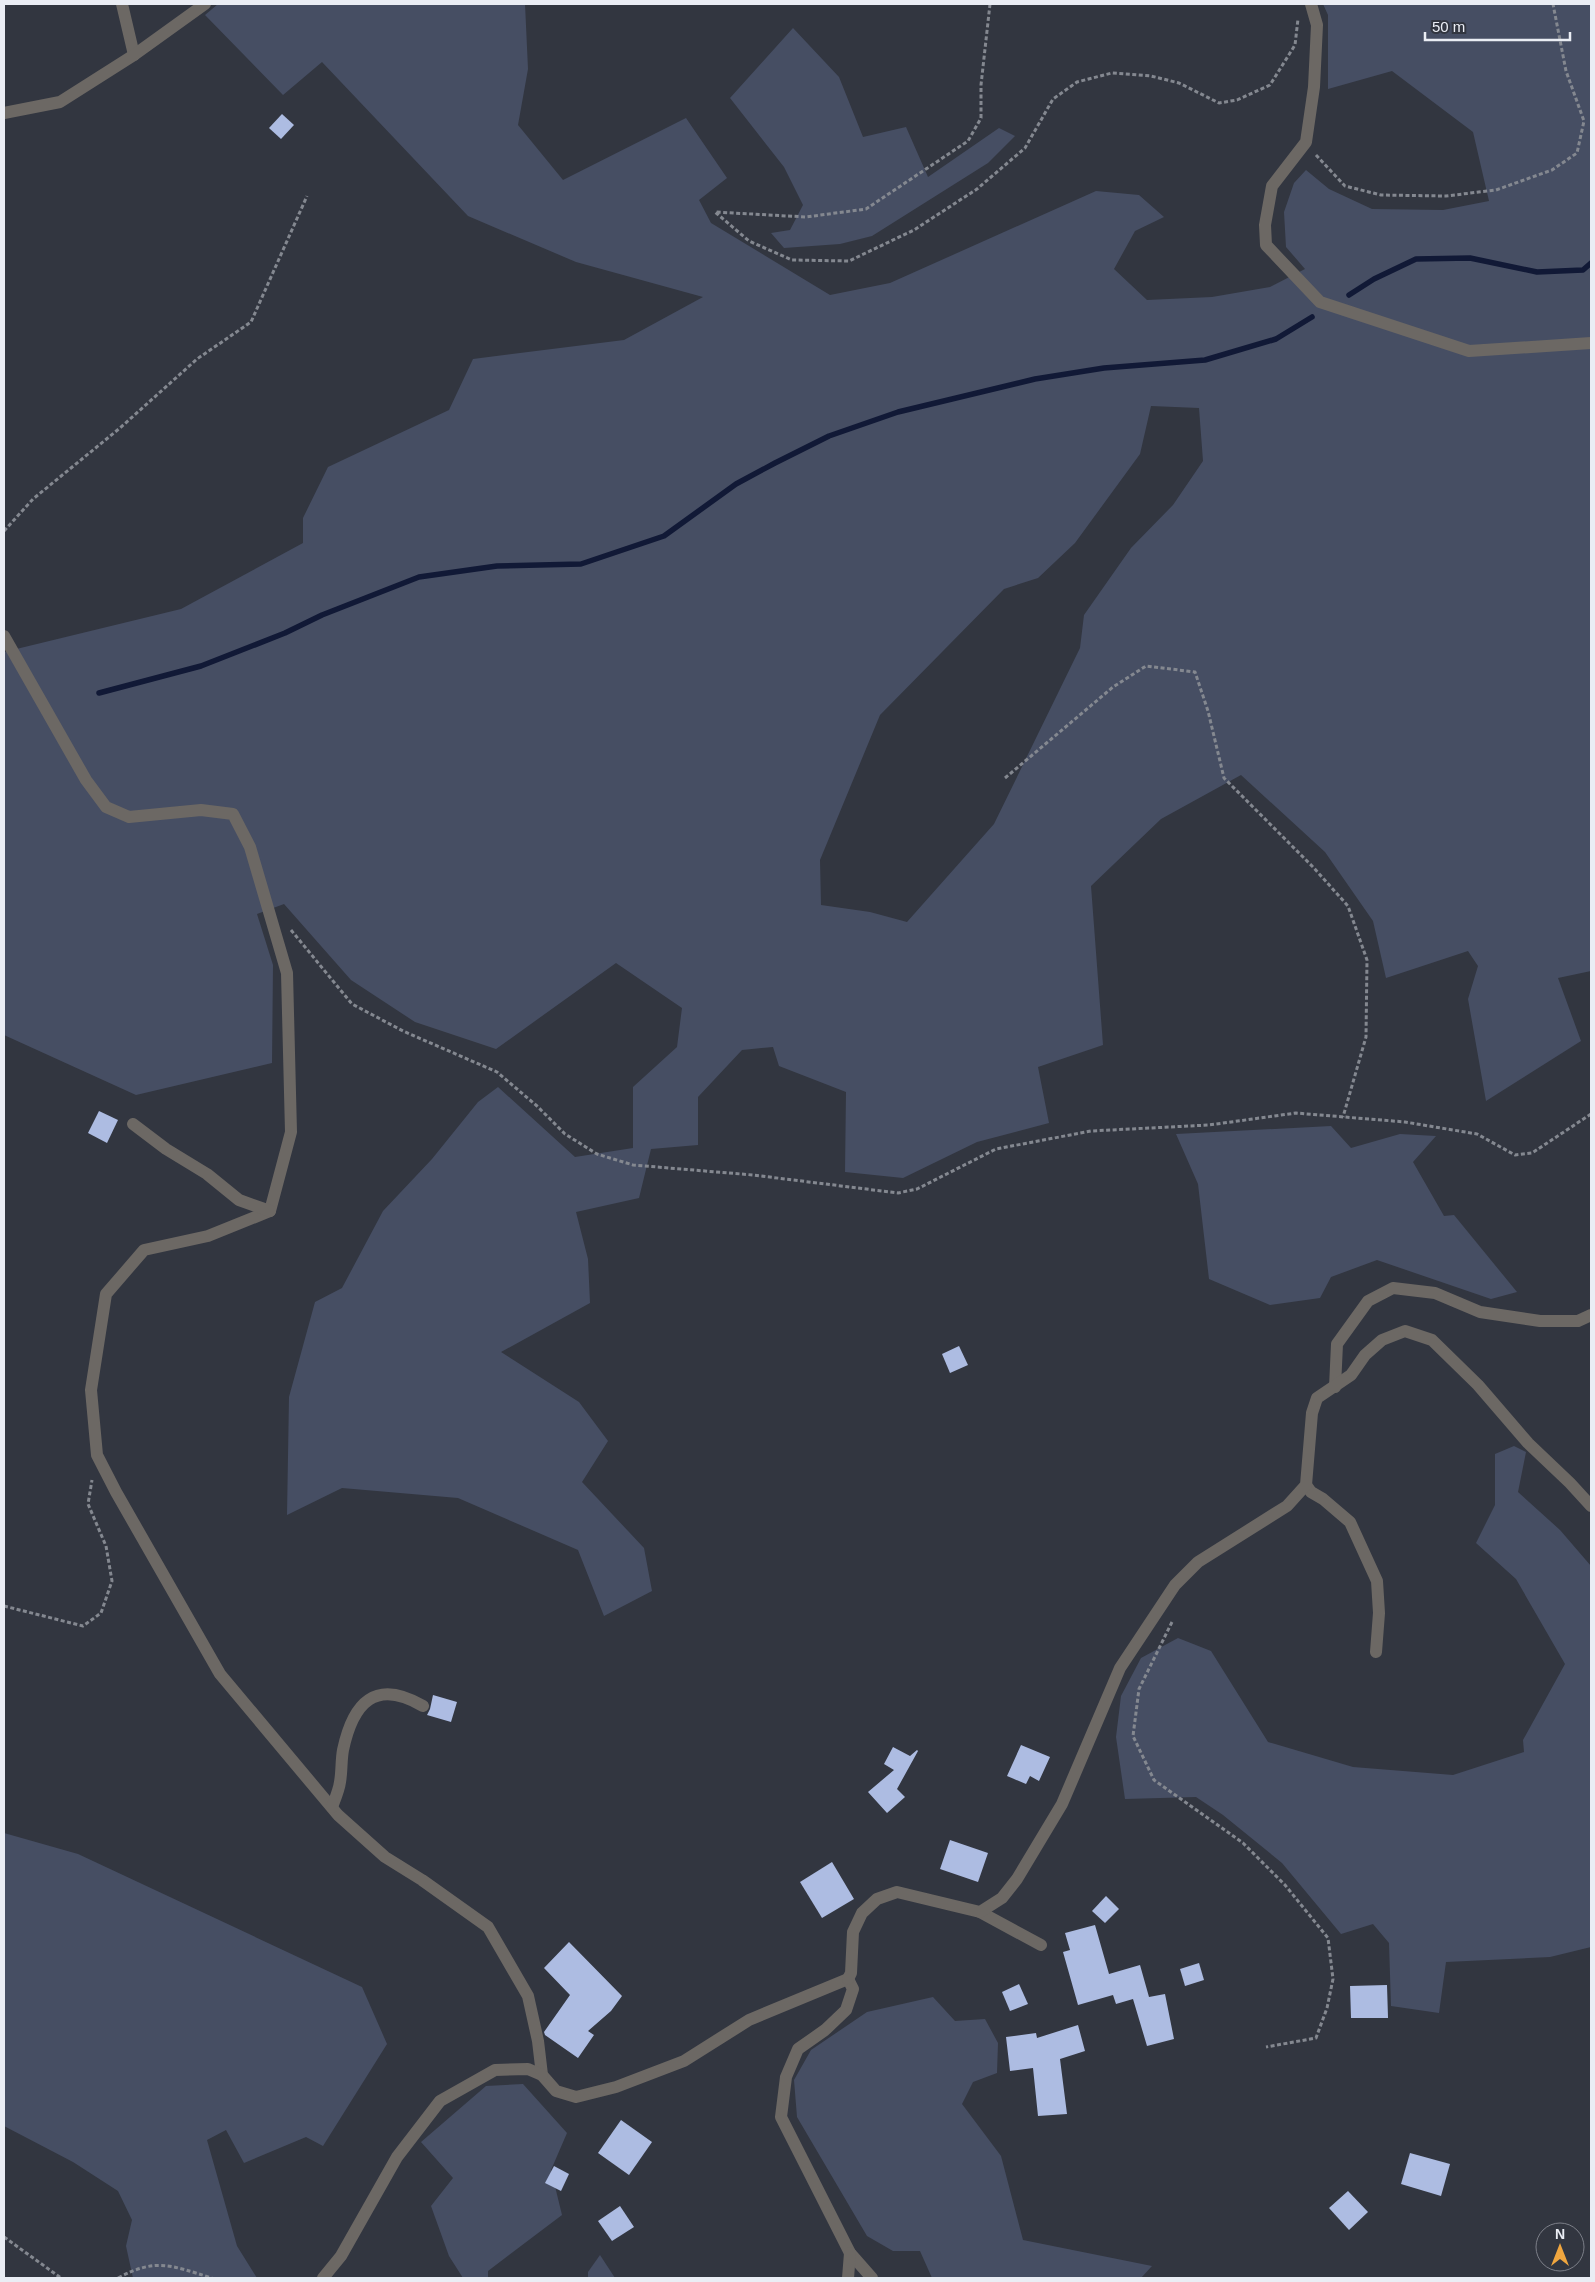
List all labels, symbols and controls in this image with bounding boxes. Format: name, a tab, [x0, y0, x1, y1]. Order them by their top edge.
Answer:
scale bar	[1425, 10, 1570, 42]
text: 50 m	[1432, 18, 1465, 35]
north arrow	[1535, 2222, 1585, 2272]
text: N	[1555, 2226, 1565, 2242]

